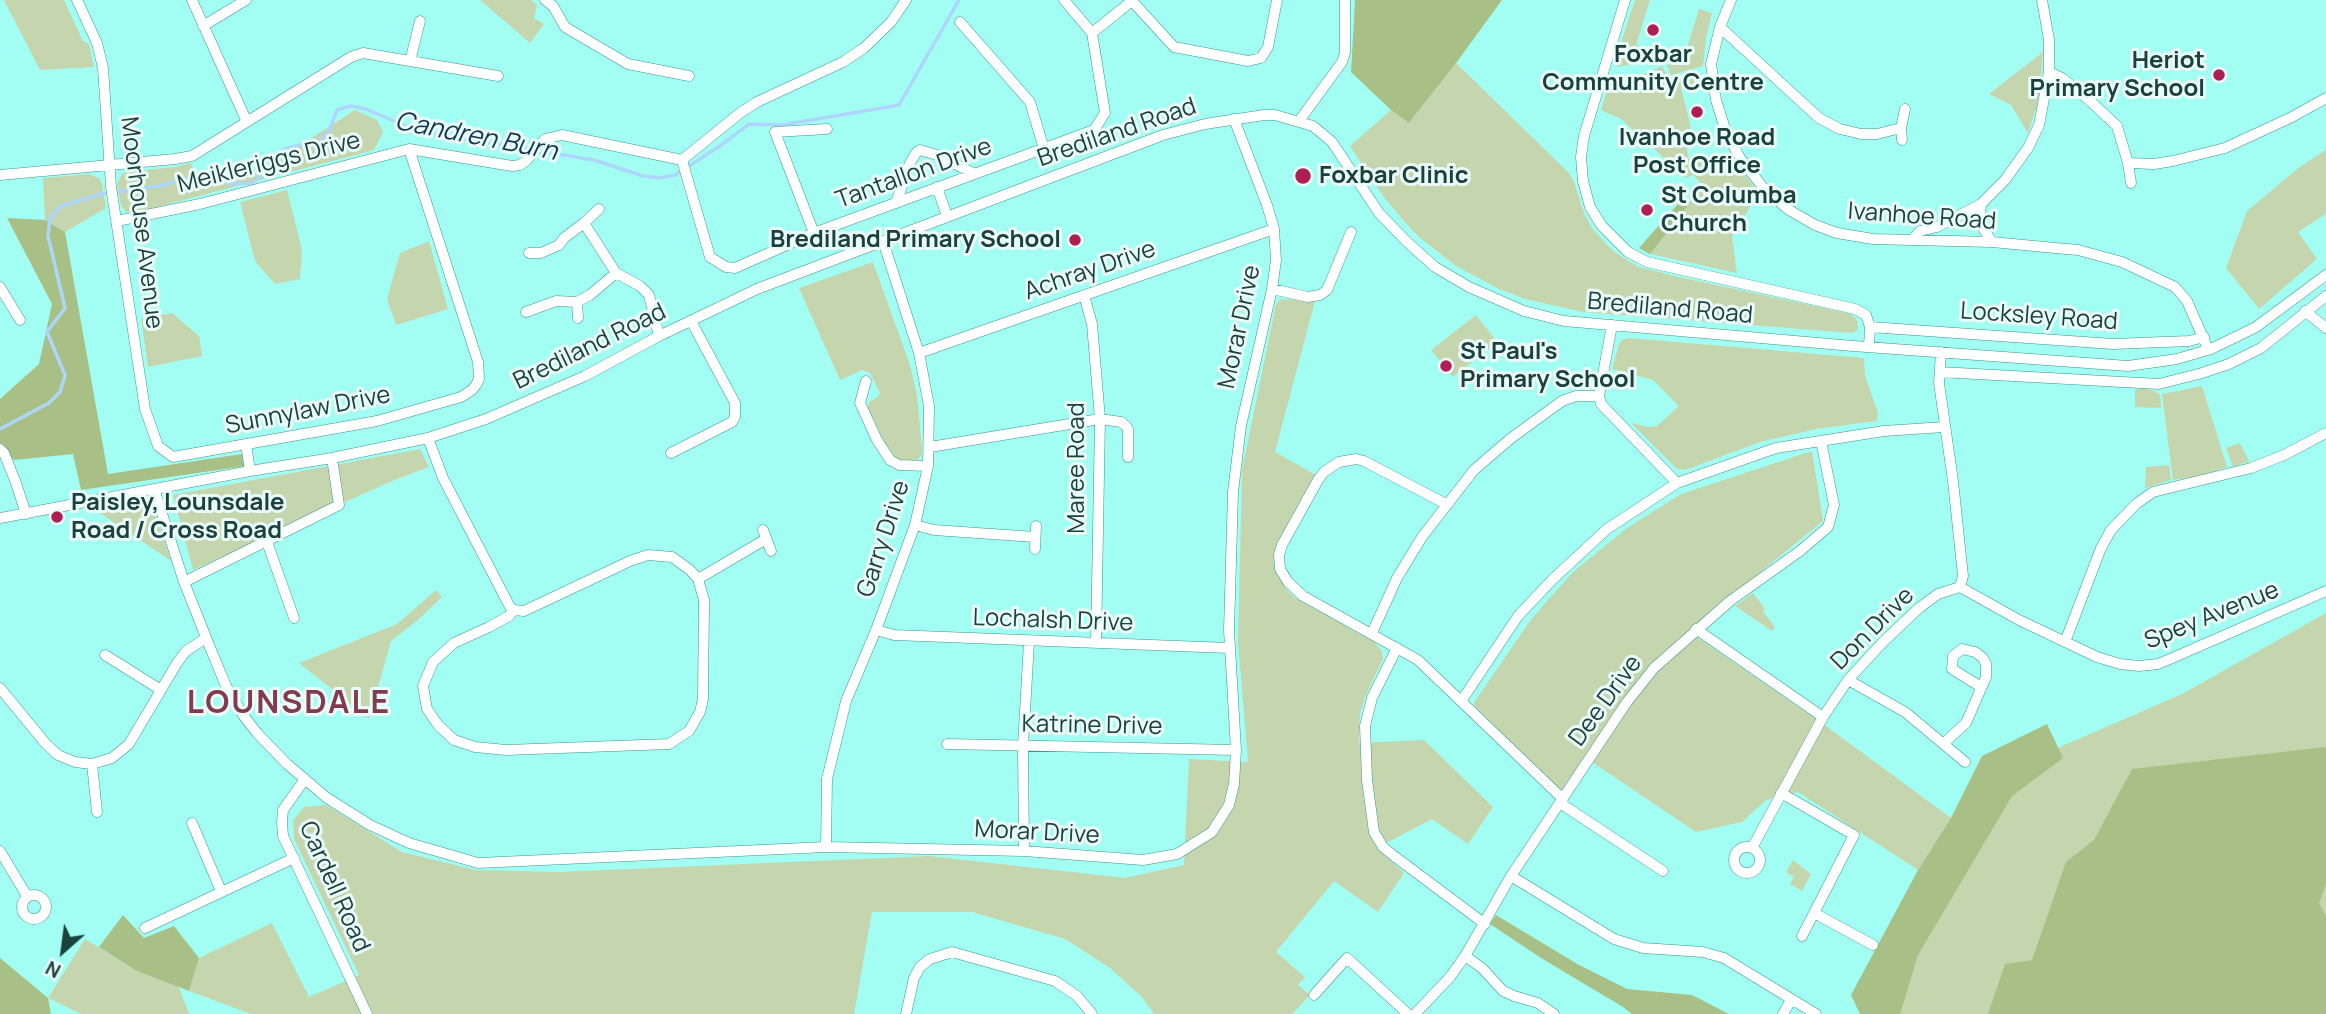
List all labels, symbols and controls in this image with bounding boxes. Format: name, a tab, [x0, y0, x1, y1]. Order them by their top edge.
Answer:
marker: Foxbar Community Centre	[1645, 22, 1661, 38]
place label: Foxbar Community Centre	[1542, 41, 1764, 97]
place label: Heriot Primary School	[2030, 47, 2205, 103]
marker: Heriot Primary School	[2211, 67, 2227, 83]
street label: Brediland Road	[1034, 92, 1200, 174]
marker: Ivanhoe Road Post Office	[1689, 104, 1705, 120]
water label: Candren Burn	[392, 106, 560, 168]
street label: Moorhouse Avenue	[114, 115, 168, 331]
place label: Ivanhoe Road Post Office	[1619, 124, 1775, 180]
street label: Meikleriggs Drive	[175, 126, 363, 200]
street label: Tantallon Drive	[832, 132, 996, 216]
place label: Foxbar Clinic	[1319, 162, 1469, 190]
marker: Foxbar Clinic	[1293, 166, 1313, 186]
place label: St Columba Church	[1661, 182, 1796, 238]
street label: Ivanhoe Road	[1847, 197, 1997, 237]
marker: St Columba Church	[1639, 202, 1655, 218]
place label: Brediland Primary School	[770, 226, 1061, 254]
marker: Brediland Primary School	[1067, 232, 1083, 248]
street label: Achray Drive	[1020, 235, 1160, 307]
street label: Morar Drive	[1213, 263, 1267, 391]
street label: Brediland Road	[1586, 287, 1754, 331]
street label: Locksley Road	[1959, 297, 2119, 337]
street label: Brediland Road	[509, 298, 671, 396]
place label: St Paul's Primary School	[1460, 338, 1635, 394]
marker: St Paul's Primary School	[1438, 358, 1454, 374]
street label: Sunnylaw Drive	[223, 381, 393, 441]
street label: Maree Road	[1063, 402, 1091, 534]
street label: Garry Drive	[852, 477, 916, 601]
place label: Paisley, Lounsdale Road / Cross Road	[71, 489, 285, 545]
marker: Paisley, Lounsdale Road / Cross Road	[49, 509, 65, 525]
street label: Spey Avenue	[2141, 576, 2283, 656]
street label: Don Drive	[1826, 582, 1920, 676]
street label: Lochalsh Drive	[972, 604, 1134, 638]
street label: Dee Drive	[1563, 650, 1649, 752]
district label: LOUNSDALE	[188, 685, 390, 723]
street label: Katrine Drive	[1021, 710, 1163, 742]
street label: Morar Drive	[974, 815, 1100, 851]
street label: Cardell Road	[292, 817, 376, 957]
north arrow	[28, 916, 98, 986]
text: N	[41, 955, 65, 984]

